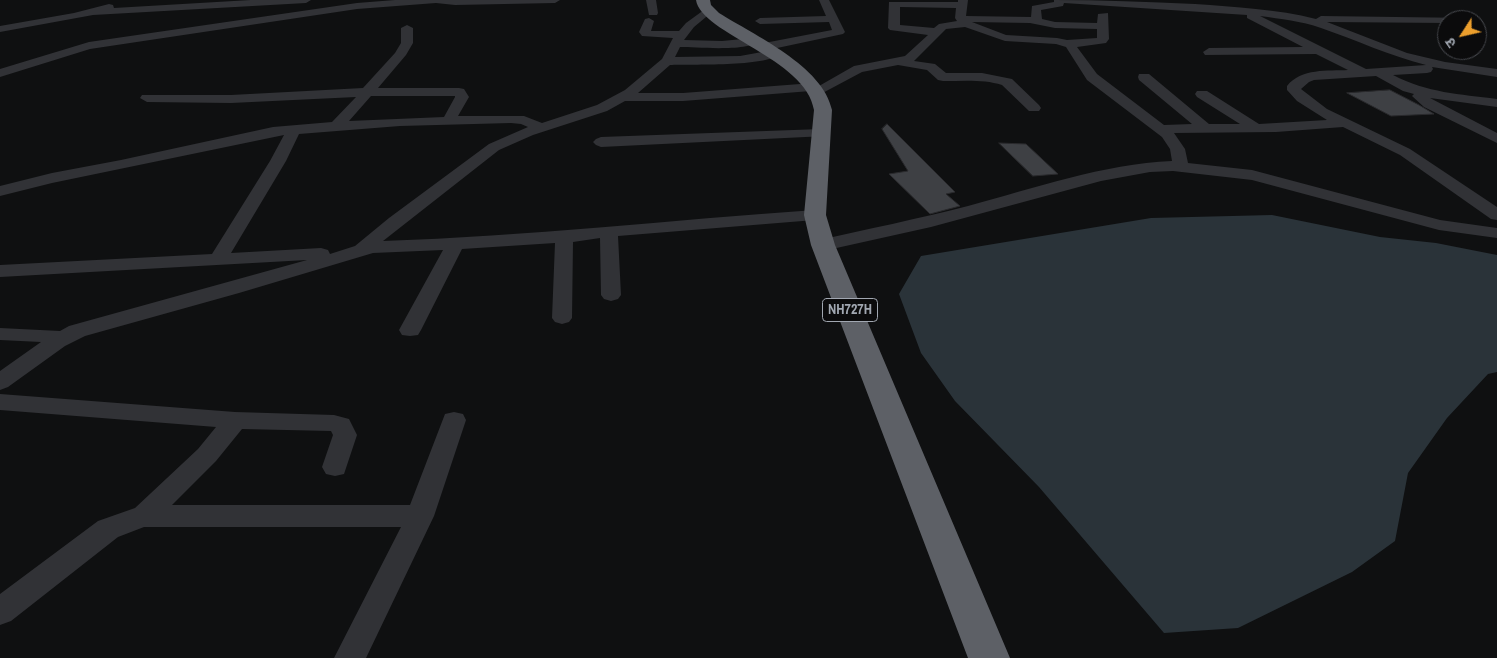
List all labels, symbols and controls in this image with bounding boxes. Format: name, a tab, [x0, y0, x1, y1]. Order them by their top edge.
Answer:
north arrow	[1437, 10, 1487, 60]
text: उ	[1441, 35, 1460, 52]
road number: NH727H	[822, 298, 878, 322]

